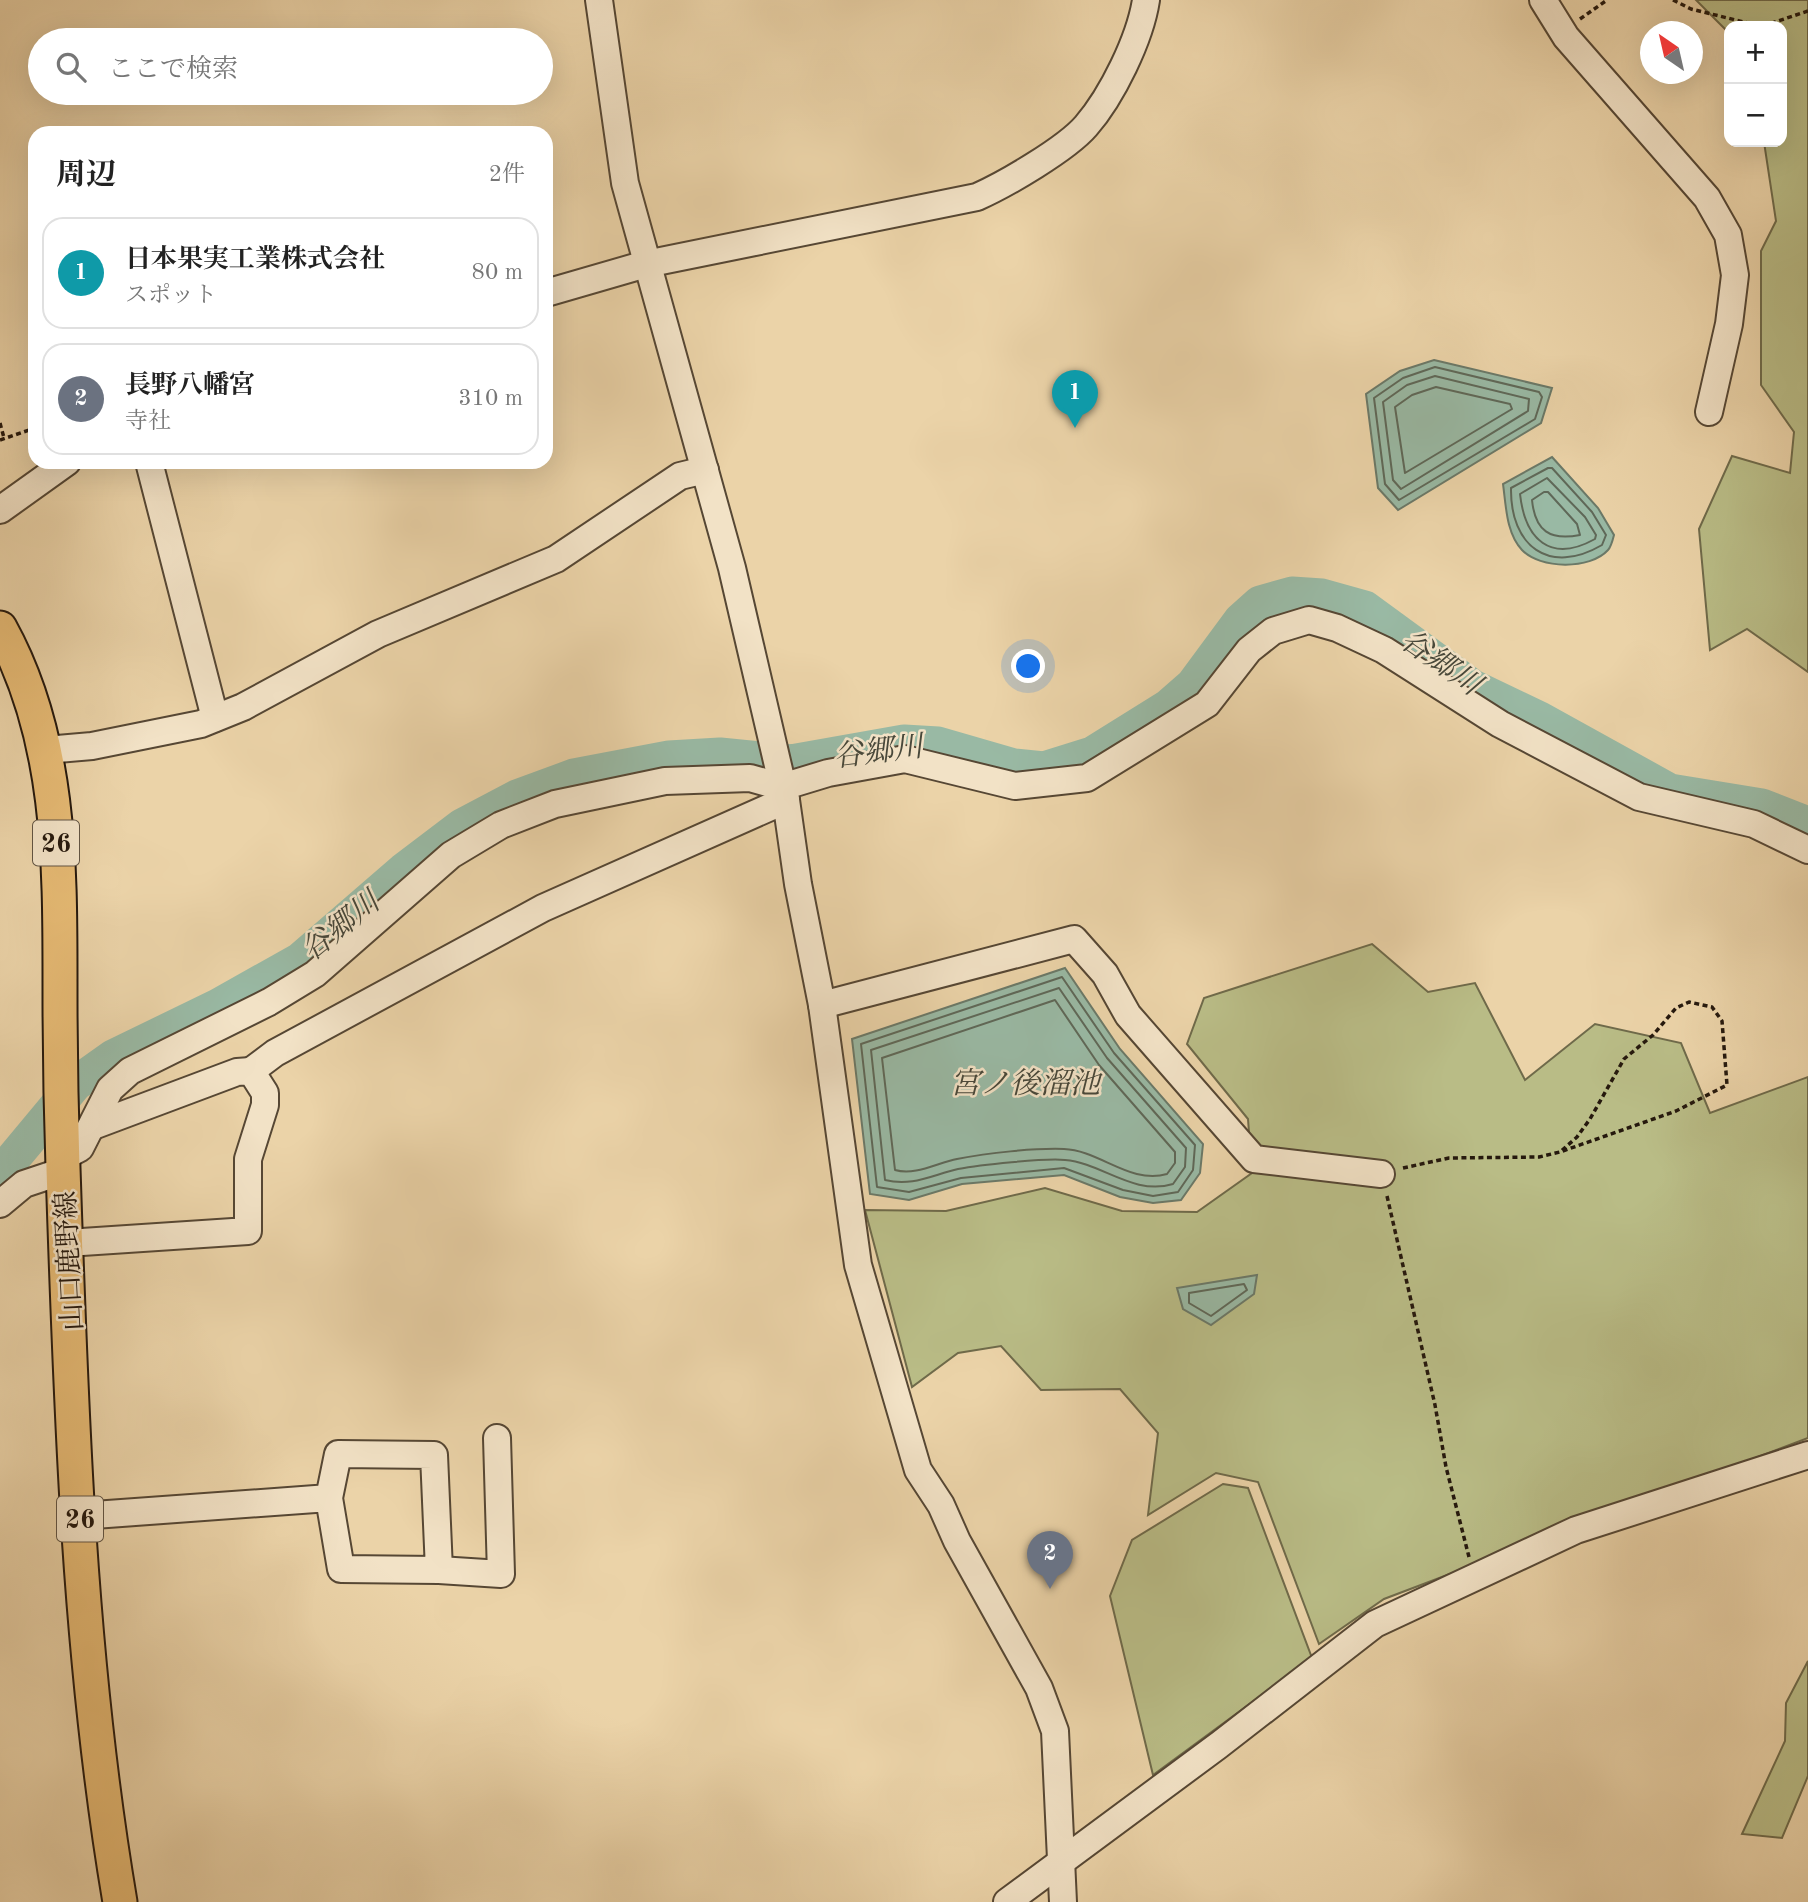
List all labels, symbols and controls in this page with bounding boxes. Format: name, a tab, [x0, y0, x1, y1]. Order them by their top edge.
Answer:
north arrow	[1640, 21, 1703, 84]
map controls	[1724, 21, 1787, 147]
button: +	[1724, 21, 1787, 84]
search box	[28, 28, 553, 105]
icon: search	[52, 48, 90, 86]
text: ここで検索	[108, 57, 238, 83]
button: −	[1724, 84, 1787, 147]
text: 周辺	[56, 161, 116, 191]
text: 2件	[489, 163, 525, 186]
text: 日本果実工業株式会社	[125, 247, 385, 273]
text: 1	[74, 261, 88, 284]
text: 80 m	[472, 261, 523, 284]
text: スポット	[125, 284, 217, 307]
pin: 1	[1052, 370, 1098, 428]
text: 長野八幡宮	[125, 373, 255, 399]
text: 2	[74, 387, 88, 410]
text: 310 m	[458, 387, 523, 410]
text: 寺社	[125, 410, 171, 433]
water label: 谷郷川	[1394, 623, 1489, 703]
your location	[1011, 649, 1045, 683]
water label: 谷郷川	[831, 729, 928, 773]
road number: 26	[33, 820, 79, 866]
water label: 谷郷川	[295, 883, 388, 968]
water label: 宮ノ後溜池	[950, 1067, 1103, 1100]
street label: 山口鹿野線	[50, 1190, 89, 1332]
road number: 26	[57, 1496, 103, 1542]
pin: 2	[1027, 1531, 1073, 1589]

